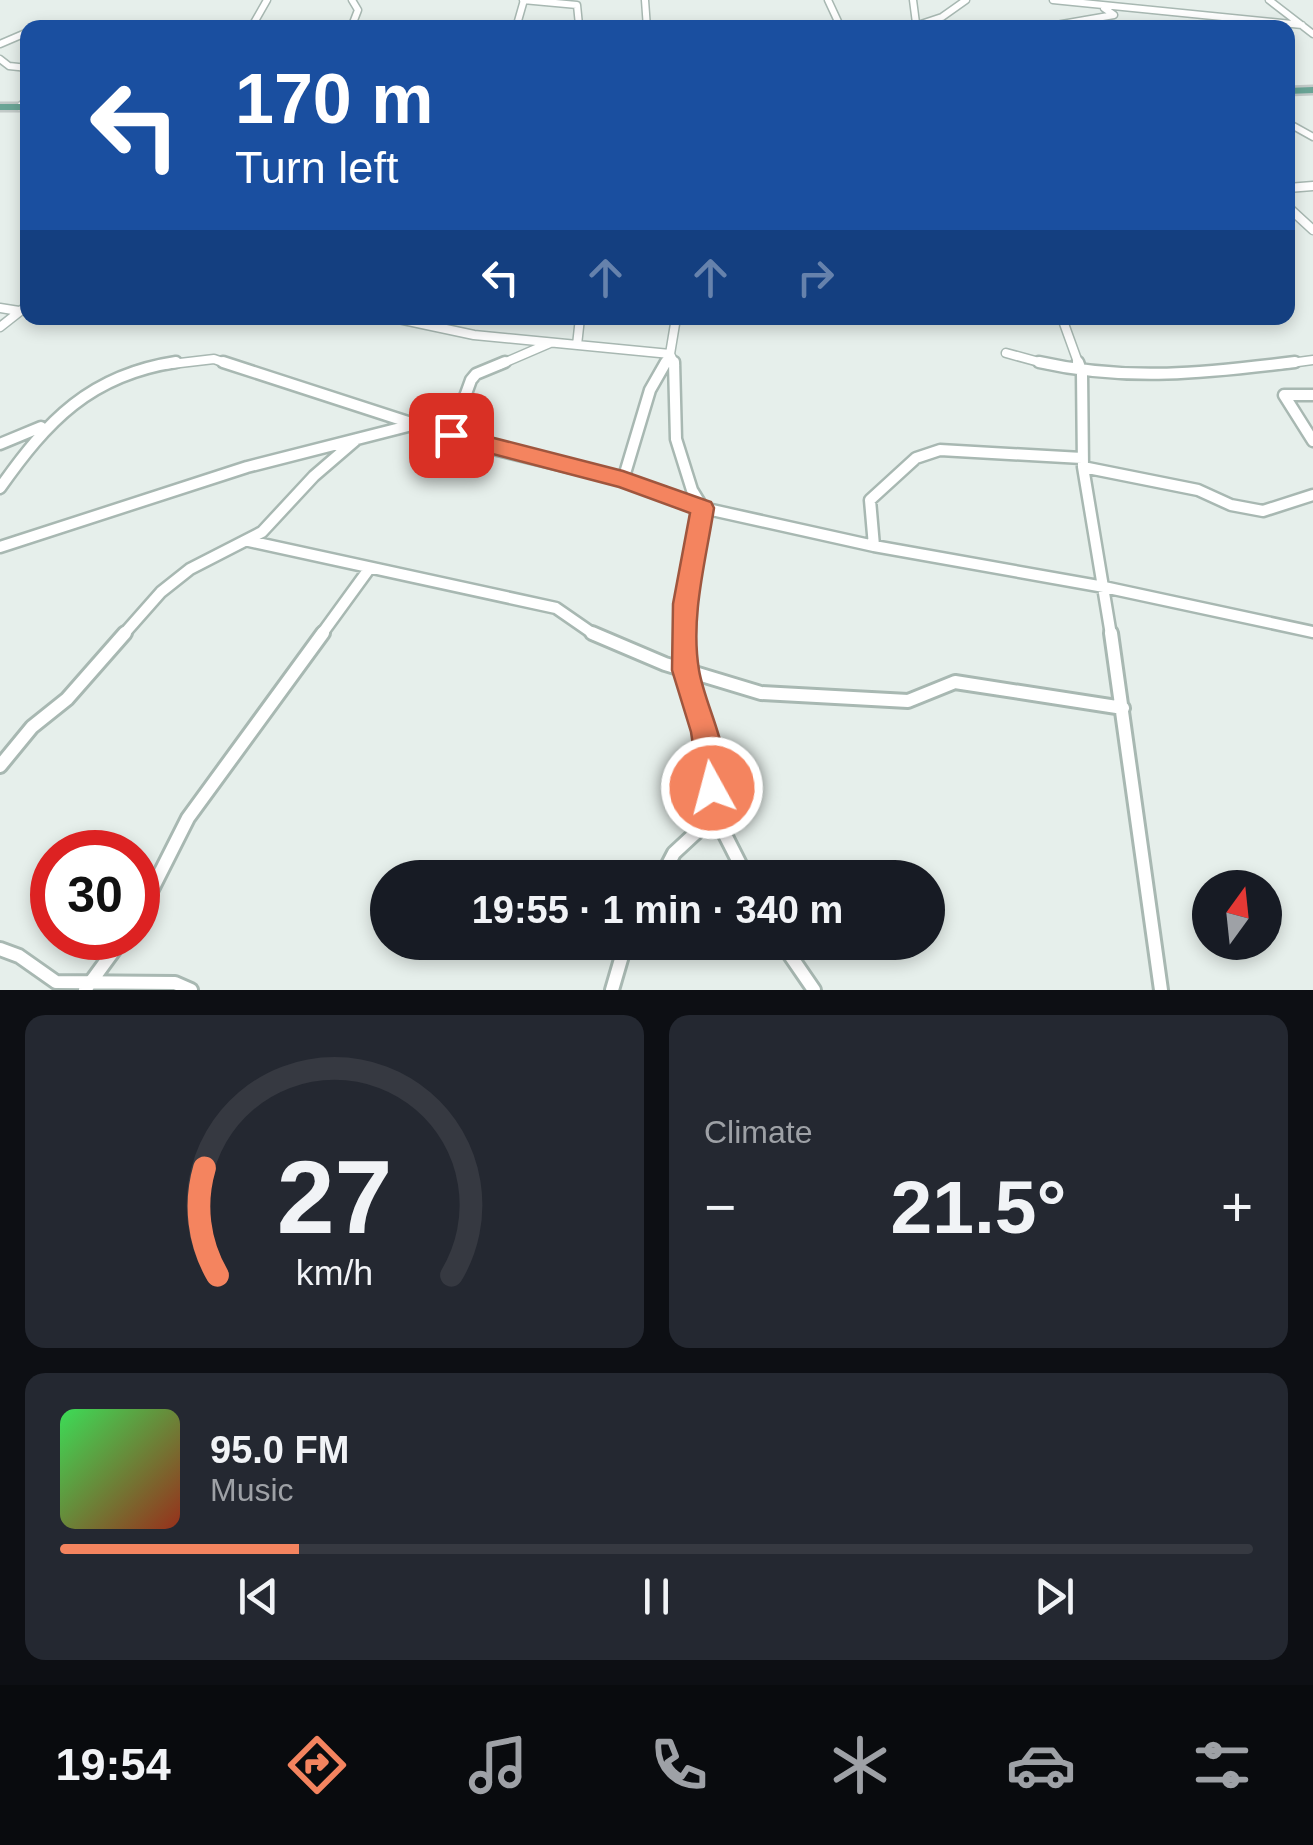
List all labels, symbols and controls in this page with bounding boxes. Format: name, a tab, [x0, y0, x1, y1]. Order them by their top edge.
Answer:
icon: left	[70, 60, 200, 190]
text: 170 m	[235, 60, 433, 138]
text: Turn left	[235, 142, 398, 193]
icon: left	[473, 250, 528, 305]
icon: ahead	[578, 250, 633, 305]
icon: ahead	[683, 250, 738, 305]
icon: right	[788, 250, 843, 305]
pin	[409, 393, 494, 478]
icon: arrive	[424, 408, 479, 463]
position arrow	[660, 736, 764, 840]
speed limit sign: 30	[30, 830, 160, 960]
north arrow	[1192, 870, 1282, 960]
map controls	[1192, 870, 1282, 960]
text: 19:55 · 1 min · 340 m	[472, 889, 843, 931]
text: Climate	[704, 1114, 812, 1150]
text: 27	[277, 1139, 392, 1255]
text: 21.5°	[891, 1165, 1066, 1249]
text: −	[704, 1176, 736, 1238]
text: +	[1221, 1176, 1253, 1238]
text: km/h	[296, 1253, 373, 1293]
text: 95.0 FM	[210, 1429, 349, 1471]
text: Music	[210, 1472, 294, 1508]
icon: previous	[231, 1569, 286, 1624]
icon: pause	[629, 1569, 684, 1624]
icon: next	[1027, 1569, 1082, 1624]
icon: directions	[282, 1730, 352, 1800]
icon: music	[463, 1730, 533, 1800]
icon: phone	[644, 1730, 714, 1800]
icon: climate	[825, 1730, 895, 1800]
icon: car	[1006, 1730, 1076, 1800]
icon: filters	[1187, 1730, 1257, 1800]
text: 19:54	[56, 1739, 171, 1790]

